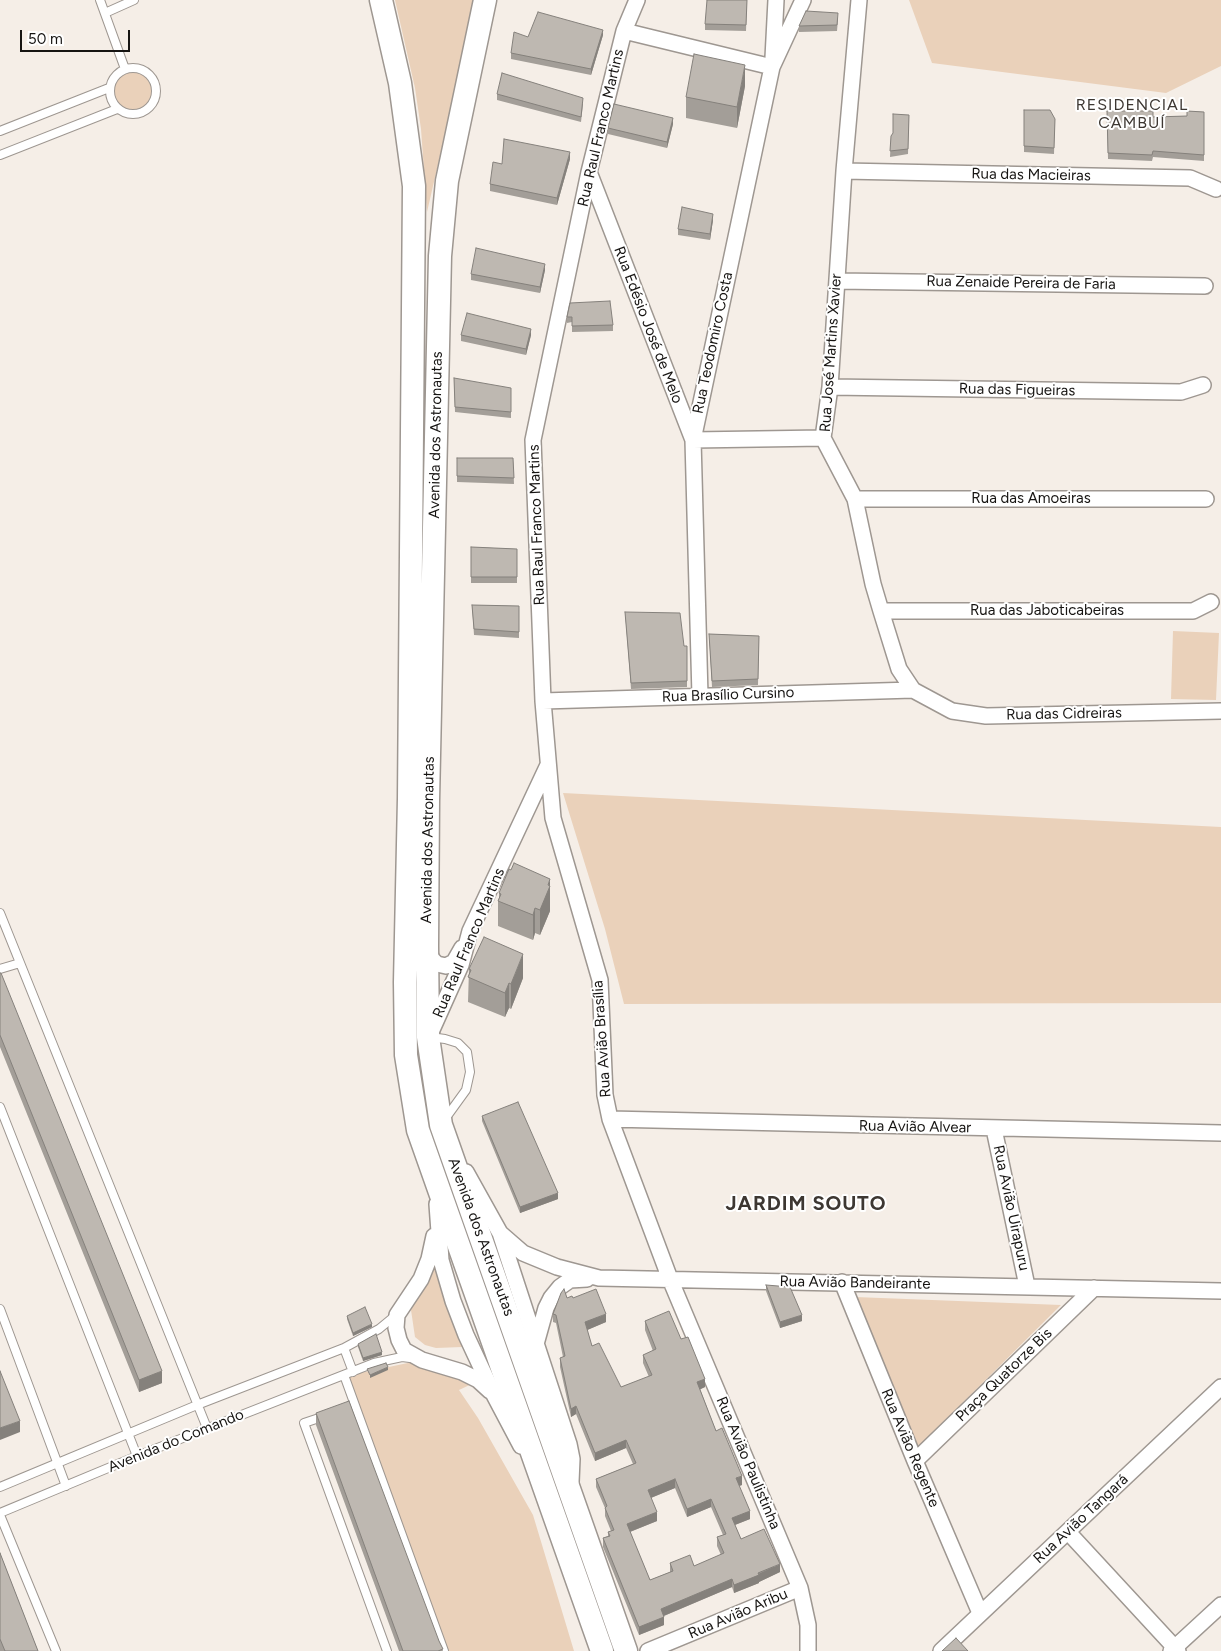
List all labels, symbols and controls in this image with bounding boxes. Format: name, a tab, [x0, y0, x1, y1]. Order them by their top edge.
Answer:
scale bar	[22, 20, 132, 52]
text: 50 m	[28, 30, 63, 48]
street label: Rua Raul Franco Martins	[574, 48, 628, 208]
district label: RESIDENCIAL CAMBUÍ	[1074, 95, 1190, 133]
street label: Rua das Macieiras	[971, 165, 1091, 185]
street label: Rua Edésio José de Melo	[610, 244, 686, 406]
street label: Rua Teodomiro Costa	[689, 271, 737, 415]
street label: Rua Zenaide Pereira de Faria	[926, 272, 1116, 294]
street label: Rua José Martins Xavier	[816, 273, 846, 433]
street label: Avenida dos Astronautas	[426, 351, 446, 519]
street label: Rua das Figueiras	[959, 380, 1075, 400]
street label: Rua Raul Franco Martins	[525, 444, 549, 606]
street label: Rua das Amoeiras	[971, 490, 1091, 508]
street label: Rua das Jaboticabeiras	[970, 602, 1124, 620]
street label: Rua Brasílio Cursino	[662, 684, 794, 706]
street label: Rua das Cidreiras	[1006, 704, 1122, 724]
street label: Avenida dos Astronautas	[418, 756, 438, 924]
street label: Rua Raul Franco Martins	[429, 865, 509, 1021]
street label: Rua Avião Brasília	[589, 980, 615, 1098]
street label: Rua Avião Alvear	[859, 1117, 971, 1137]
street label: Rua Avião Uirapuru	[989, 1144, 1033, 1272]
street label: Avenida dos Astronautas	[444, 1155, 518, 1319]
district label: JARDIM SOUTO	[724, 1192, 888, 1216]
street label: Rua Avião Bandeirante	[779, 1273, 931, 1293]
street label: Praça Quatorze Bis	[952, 1324, 1056, 1426]
street label: Rua Avião Regente	[877, 1386, 943, 1510]
street label: Rua Avião Paulistinha	[712, 1394, 784, 1532]
street label: Avenida do Comando	[106, 1406, 246, 1476]
street label: Rua Avião Tangará	[1030, 1470, 1132, 1568]
street label: Rua Avião Aribu	[686, 1585, 790, 1643]

